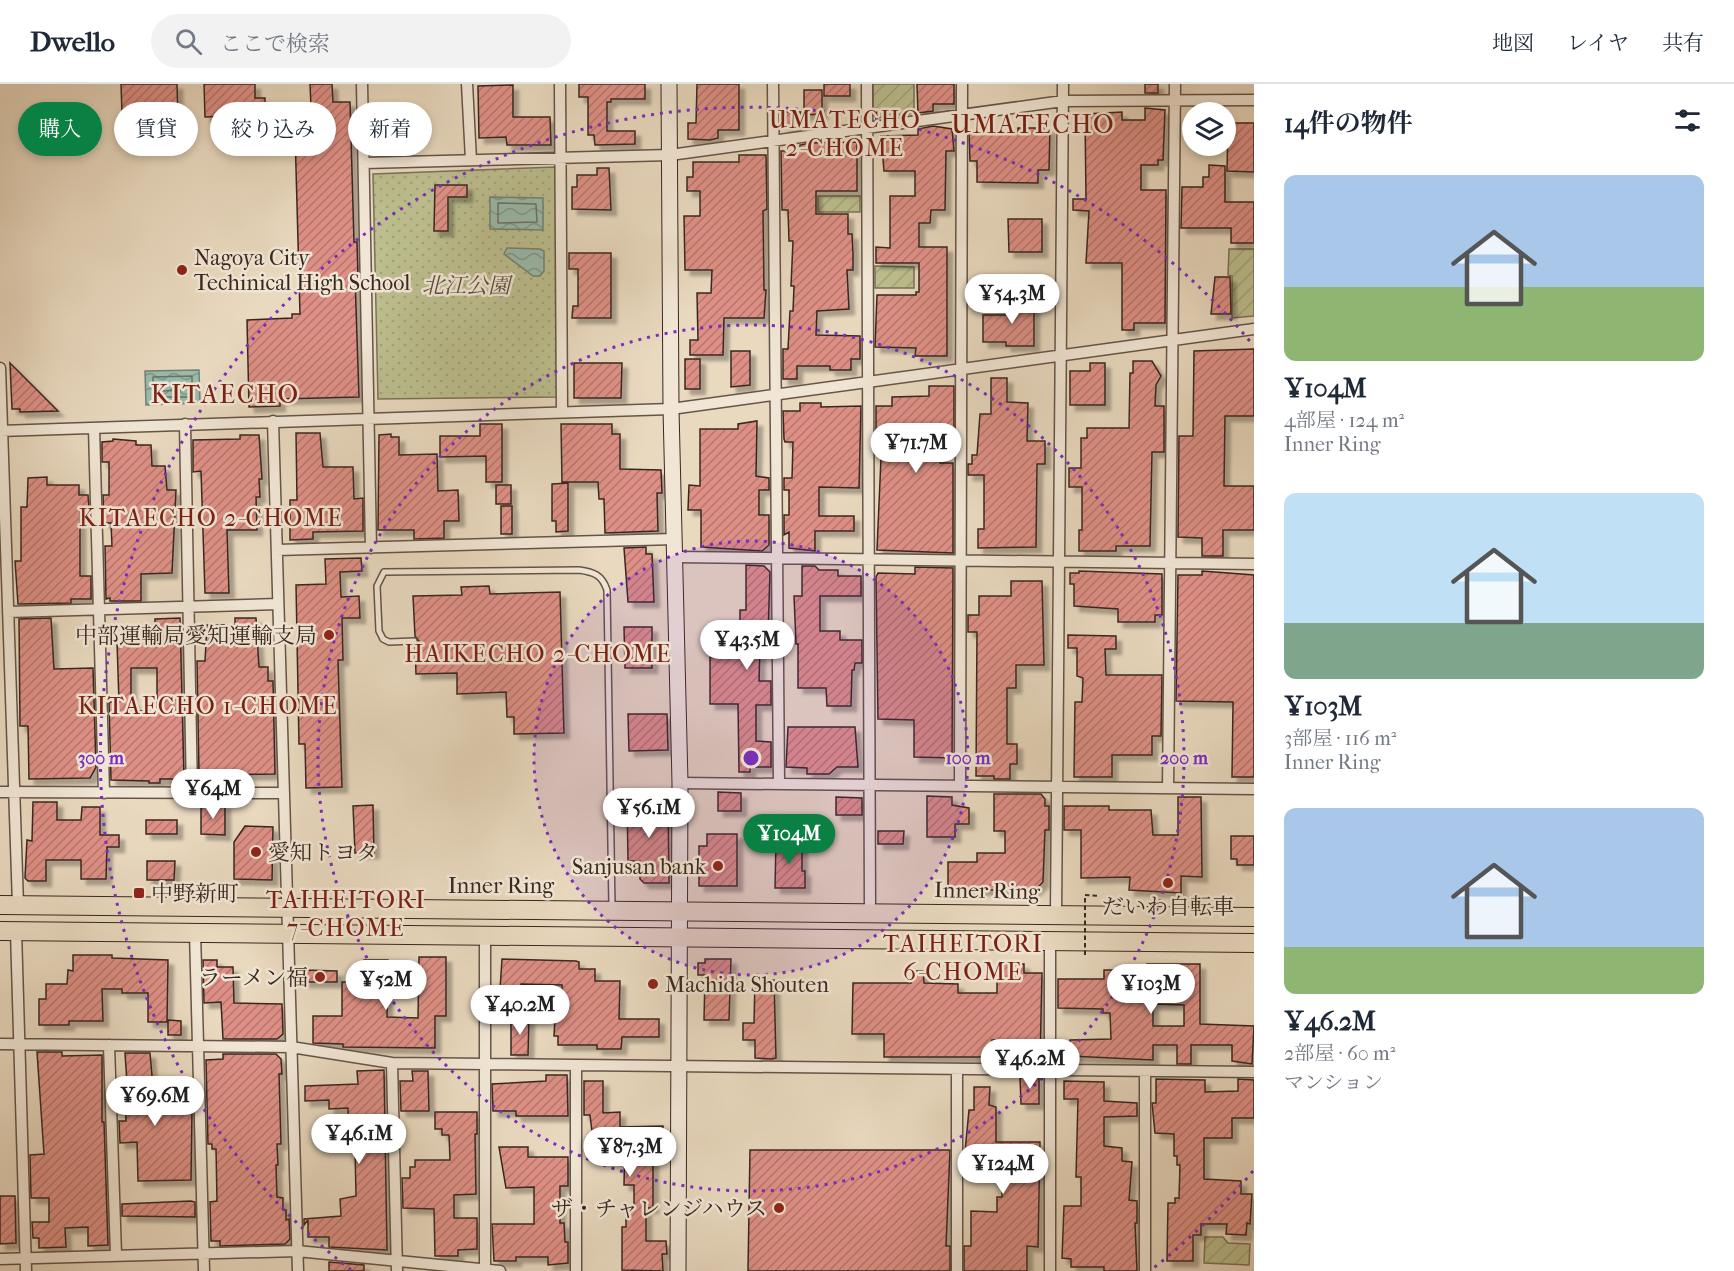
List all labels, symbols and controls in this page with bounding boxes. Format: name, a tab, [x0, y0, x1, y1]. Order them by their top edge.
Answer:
search box	[151, 14, 571, 68]
text: Dwello	[30, 25, 115, 58]
icon: search	[172, 25, 205, 58]
text: ここで検索	[220, 31, 330, 57]
text: 地図	[1492, 31, 1534, 55]
text: レイヤ	[1567, 31, 1629, 55]
text: 共有	[1662, 31, 1704, 55]
chip: 購入	[18, 102, 102, 156]
chip: 賃貸	[114, 102, 198, 156]
chip: 絞り込み	[210, 102, 336, 156]
chip: 新着	[348, 102, 432, 156]
map controls	[1182, 102, 1236, 156]
button: layers	[1182, 102, 1236, 156]
icon: filters	[1671, 104, 1704, 137]
district label: UMATECHO 2-CHOME	[769, 106, 921, 162]
text: 14件の物件	[1284, 108, 1413, 139]
district label: UMATECHO	[951, 109, 1115, 140]
icon: home	[1440, 214, 1548, 322]
place label: Nagoya City Techinical High School	[194, 245, 410, 296]
marker: Nagoya City Techinical High School	[175, 263, 189, 277]
park label: 北江公園	[422, 273, 513, 299]
pin: ¥54.3M	[963, 274, 1061, 325]
text: ¥54.3M	[979, 282, 1045, 305]
text: ¥104M	[1284, 373, 1367, 404]
district label: KITAECHO	[151, 379, 300, 410]
text: 4部屋 · 124 m²	[1284, 409, 1404, 432]
pin: ¥71.7M	[867, 423, 965, 474]
text: ¥71.7M	[884, 431, 948, 454]
text: Inner Ring	[1284, 433, 1380, 456]
district label: KITAECHO 2-CHOME	[79, 504, 343, 532]
icon: home	[1440, 532, 1548, 640]
pin: ¥43.5M	[698, 620, 796, 671]
place label: 中部運輸局愛知運輸支局	[75, 623, 317, 649]
marker: 中部運輸局愛知運輸支局	[322, 628, 336, 642]
text: ¥43.5M	[714, 628, 780, 651]
district label: HAIKECHO 2-CHOME	[404, 640, 672, 668]
text: ¥103M	[1284, 691, 1362, 722]
district label: KITAECHO 1-CHOME	[78, 692, 338, 720]
text: 3部屋 · 116 m²	[1284, 727, 1396, 750]
text: 300 m	[78, 748, 125, 769]
centre of rings	[741, 748, 761, 768]
text: 100 m	[945, 748, 992, 769]
text: 200 m	[1160, 748, 1209, 769]
text: Inner Ring	[1284, 751, 1380, 774]
pin: ¥64M	[177, 769, 249, 820]
text: ¥64M	[185, 777, 241, 800]
pin: ¥56.1M	[600, 788, 698, 839]
text: ¥56.1M	[617, 796, 681, 819]
pin: ¥104M	[747, 814, 831, 865]
text: ¥104M	[757, 822, 821, 845]
place label: 愛知トヨタ	[268, 840, 378, 866]
marker: 愛知トヨタ	[249, 845, 263, 859]
icon: home	[1440, 847, 1548, 955]
place label: Sanjusan bank	[572, 854, 707, 880]
marker: Sanjusan bank	[711, 859, 725, 873]
street label: Inner Ring	[448, 873, 554, 899]
marker: だいわ自転車	[1161, 876, 1175, 890]
street label: Inner Ring	[934, 877, 1040, 905]
place label: 中野新町	[151, 881, 239, 907]
marker: 中野新町	[132, 886, 146, 900]
district label: TAIHEITORI 7-CHOME	[266, 886, 426, 942]
place label: だいわ自転車	[1102, 894, 1234, 920]
district label: TAIHEITORI 6-CHOME	[883, 930, 1043, 986]
pin: ¥52M	[350, 960, 422, 1011]
pin: ¥103M	[1109, 964, 1193, 1015]
place label: ラーメン福	[199, 965, 308, 991]
text: ¥52M	[360, 968, 412, 991]
marker: ラーメン福	[313, 970, 327, 984]
place label: Machida Shouten	[665, 972, 829, 998]
text: ¥103M	[1121, 972, 1181, 995]
marker: Machida Shouten	[646, 977, 660, 991]
pin: ¥40.2M	[471, 985, 569, 1036]
text: ¥40.2M	[485, 993, 555, 1016]
text: ¥46.2M	[1284, 1006, 1376, 1037]
pin: ¥46.2M	[981, 1039, 1079, 1090]
text: 2部屋 · 60 m²	[1284, 1042, 1395, 1065]
text: ¥46.2M	[995, 1047, 1065, 1070]
text: マンション	[1284, 1071, 1383, 1094]
pin: ¥69.6M	[106, 1076, 204, 1127]
text: ¥69.6M	[120, 1084, 190, 1107]
pin: ¥46.1M	[310, 1114, 408, 1165]
text: ¥46.1M	[325, 1122, 393, 1145]
pin: ¥87.3M	[581, 1127, 679, 1178]
text: ¥87.3M	[597, 1135, 663, 1158]
pin: ¥124M	[961, 1144, 1045, 1195]
text: ¥124M	[971, 1152, 1035, 1175]
place label: ザ・チャレンジハウス	[551, 1196, 767, 1222]
marker: ザ・チャレンジハウス	[772, 1201, 786, 1215]

